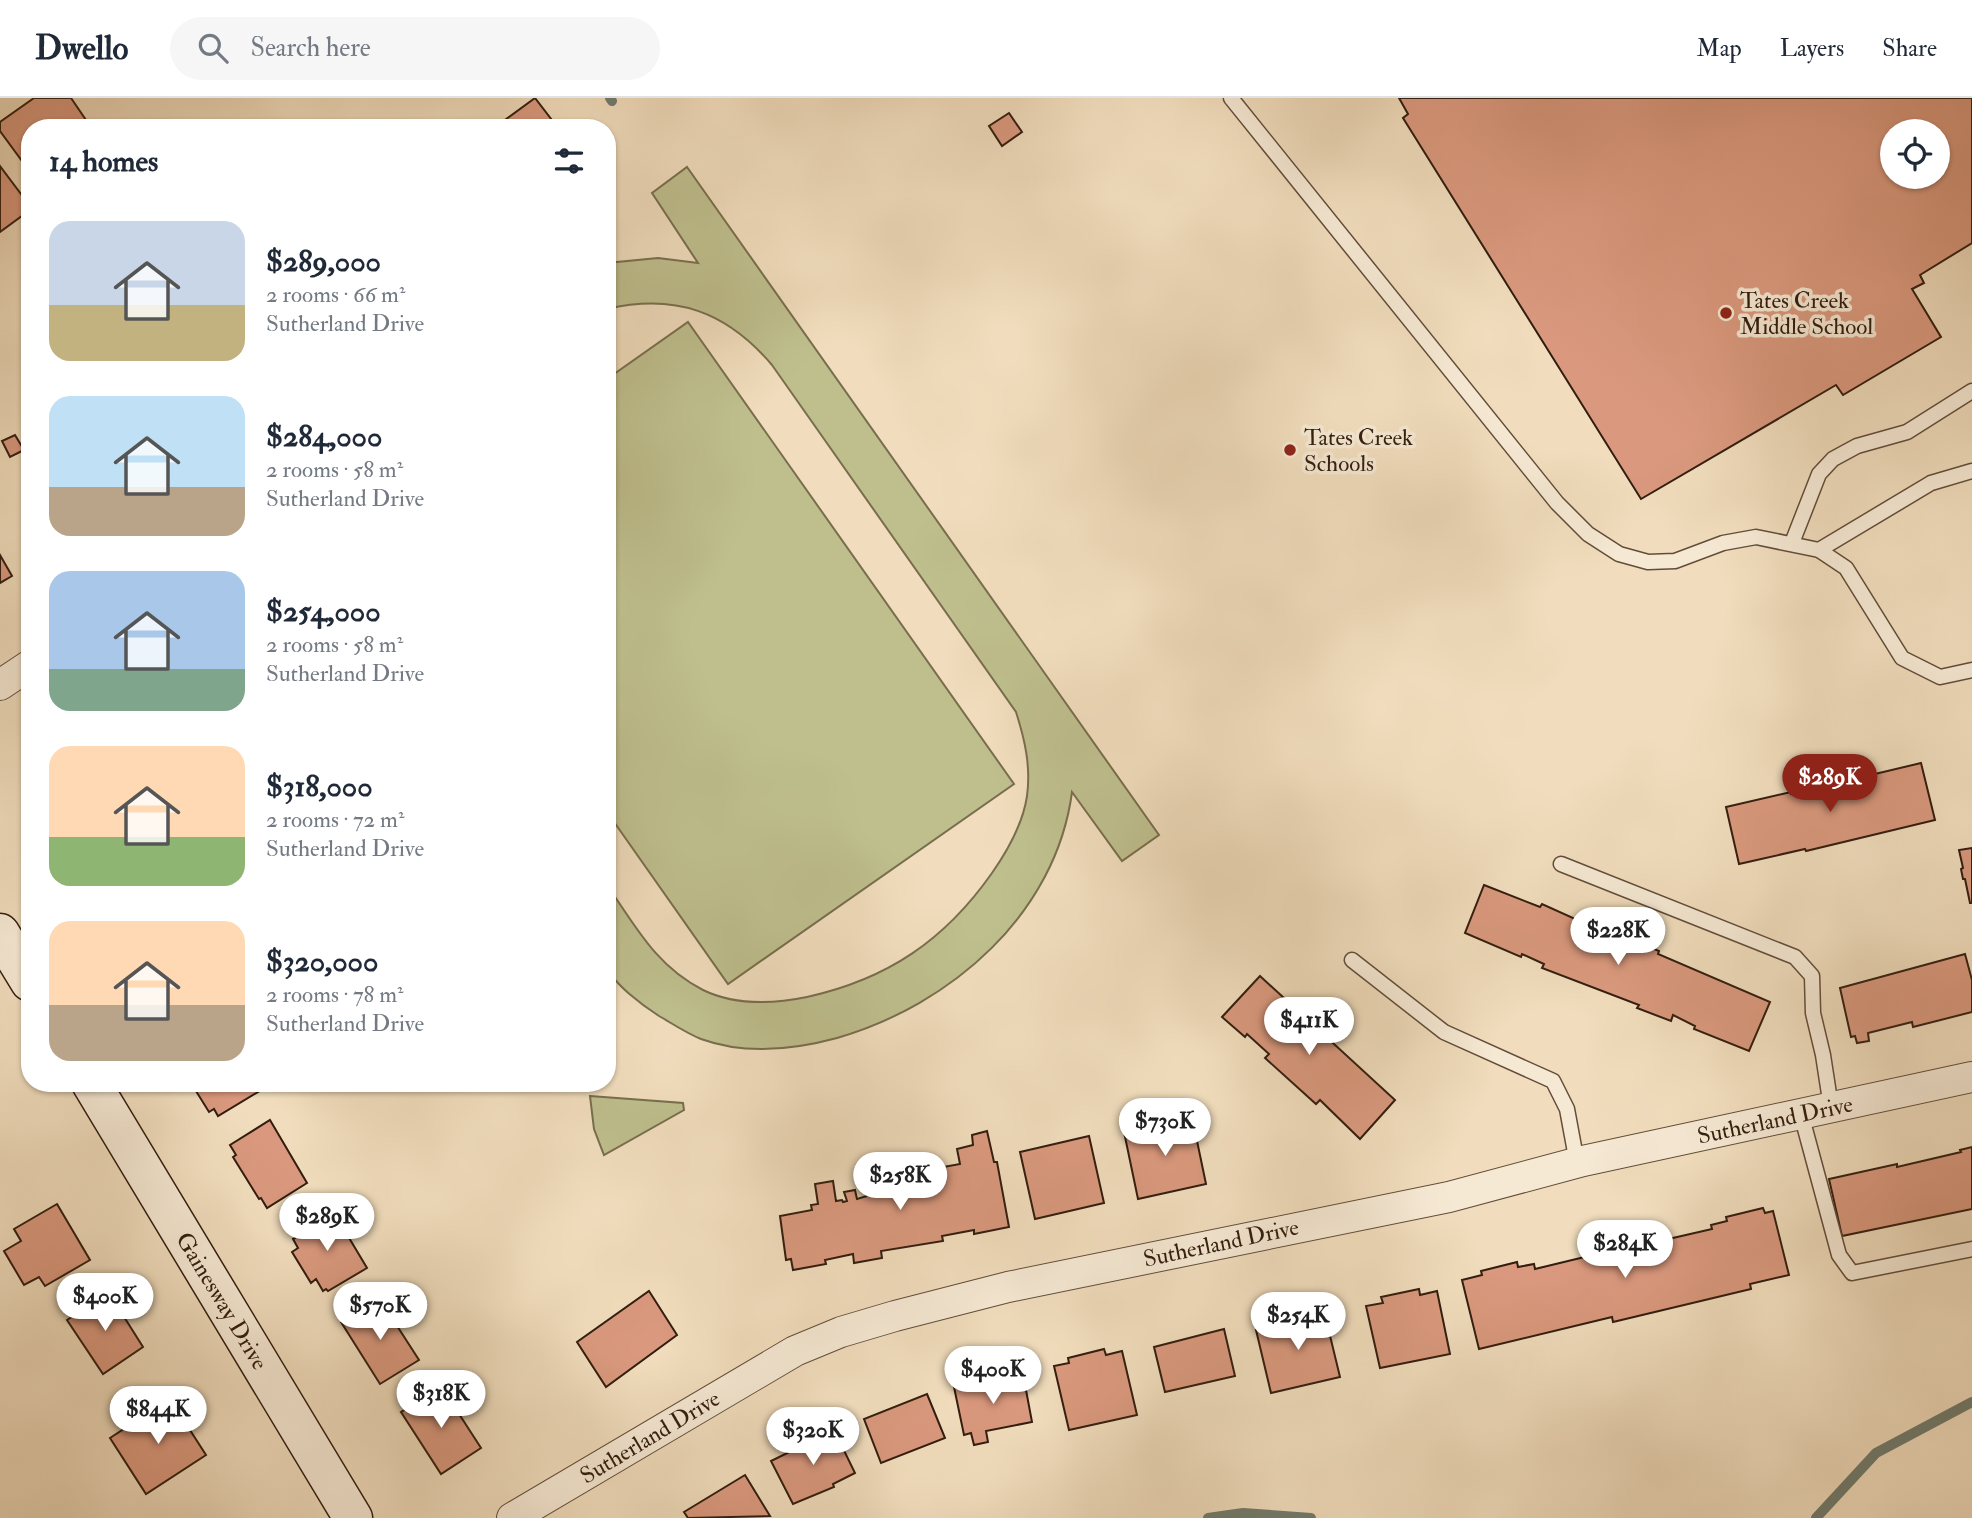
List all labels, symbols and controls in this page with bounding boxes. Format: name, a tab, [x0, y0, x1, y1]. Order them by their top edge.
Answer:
search box	[170, 17, 660, 80]
text: Dwello	[35, 28, 128, 69]
icon: search	[194, 29, 232, 67]
text: Search here	[250, 32, 371, 64]
text: Map	[1697, 33, 1742, 64]
text: Layers	[1780, 33, 1844, 64]
text: Share	[1882, 33, 1937, 64]
map controls	[1880, 119, 1950, 189]
button: locate	[1880, 119, 1950, 189]
icon: filters	[550, 142, 588, 180]
text: 14 homes	[49, 143, 158, 180]
text: $289,000	[266, 243, 381, 280]
icon: home	[105, 249, 189, 333]
text: 2 rooms · 66 m²	[266, 280, 405, 309]
place label: Tates Creek Middle School	[1740, 286, 1873, 341]
marker: Tates Creek Middle School	[1718, 305, 1734, 321]
text: Sutherland Drive	[266, 309, 424, 338]
text: $284,000	[266, 418, 382, 455]
place label: Tates Creek Schools	[1304, 423, 1413, 478]
icon: home	[105, 424, 189, 508]
marker: Tates Creek Schools	[1282, 442, 1298, 458]
text: 2 rooms · 58 m²	[266, 455, 403, 484]
text: Sutherland Drive	[266, 484, 424, 513]
text: $254,000	[266, 593, 381, 630]
icon: home	[105, 599, 189, 683]
text: 2 rooms · 58 m²	[266, 630, 403, 659]
text: Sutherland Drive	[266, 659, 424, 688]
pin: $289K	[1781, 754, 1879, 814]
text: $289K	[1798, 762, 1862, 791]
text: $318,000	[266, 768, 373, 805]
icon: home	[105, 774, 189, 858]
text: 2 rooms · 72 m²	[266, 805, 404, 834]
text: Sutherland Drive	[266, 834, 424, 863]
pin: $228K	[1569, 908, 1667, 967]
text: $228K	[1586, 915, 1650, 944]
text: $320,000	[266, 943, 378, 980]
icon: home	[105, 949, 189, 1033]
text: 2 rooms · 78 m²	[266, 980, 404, 1009]
pin: $411K	[1260, 998, 1358, 1057]
text: $411K	[1280, 1005, 1338, 1034]
text: Sutherland Drive	[266, 1009, 424, 1038]
street label: Sutherland Drive	[1695, 1089, 1856, 1151]
pin: $730K	[1116, 1098, 1214, 1158]
text: $730K	[1135, 1106, 1195, 1135]
pin: $258K	[851, 1152, 949, 1212]
text: $258K	[869, 1160, 931, 1189]
pin: $289K	[278, 1194, 376, 1253]
text: $289K	[295, 1201, 359, 1230]
street label: Sutherland Drive	[1141, 1212, 1302, 1274]
pin: $284K	[1576, 1220, 1674, 1280]
street label: Gainesway Drive	[170, 1227, 275, 1375]
text: $284K	[1593, 1228, 1657, 1257]
pin: $400K	[56, 1274, 154, 1333]
text: $400K	[72, 1281, 138, 1310]
pin: $570K	[331, 1282, 429, 1342]
text: $570K	[349, 1290, 411, 1319]
pin: $254K	[1249, 1292, 1347, 1352]
text: $254K	[1267, 1300, 1329, 1329]
pin: $400K	[944, 1346, 1042, 1406]
text: $400K	[960, 1354, 1026, 1383]
pin: $318K	[392, 1370, 490, 1430]
text: $318K	[413, 1378, 469, 1407]
street label: Sutherland Drive	[575, 1384, 726, 1490]
pin: $844K	[109, 1386, 207, 1446]
text: $844K	[126, 1394, 190, 1423]
pin: $320K	[764, 1408, 862, 1467]
text: $320K	[782, 1415, 844, 1444]

